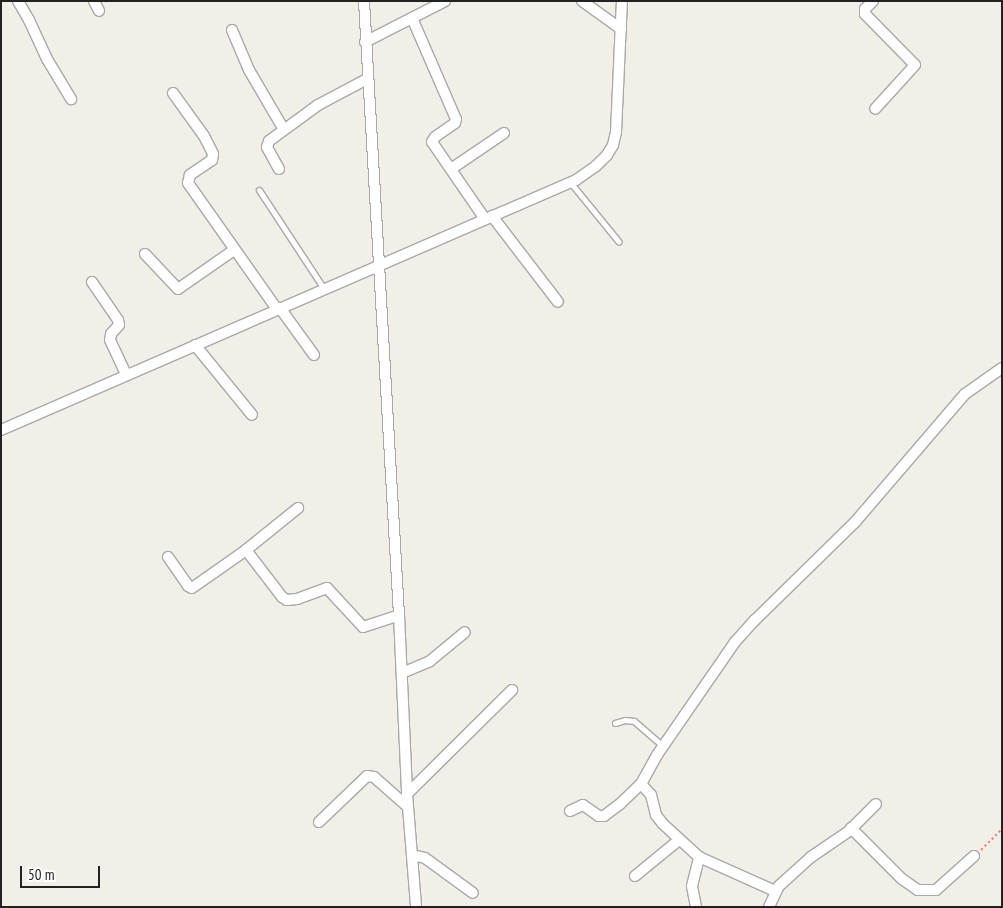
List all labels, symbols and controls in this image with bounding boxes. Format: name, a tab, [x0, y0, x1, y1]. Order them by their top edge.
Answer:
scale bar	[22, 856, 102, 888]
text: 50 m	[28, 865, 54, 884]

